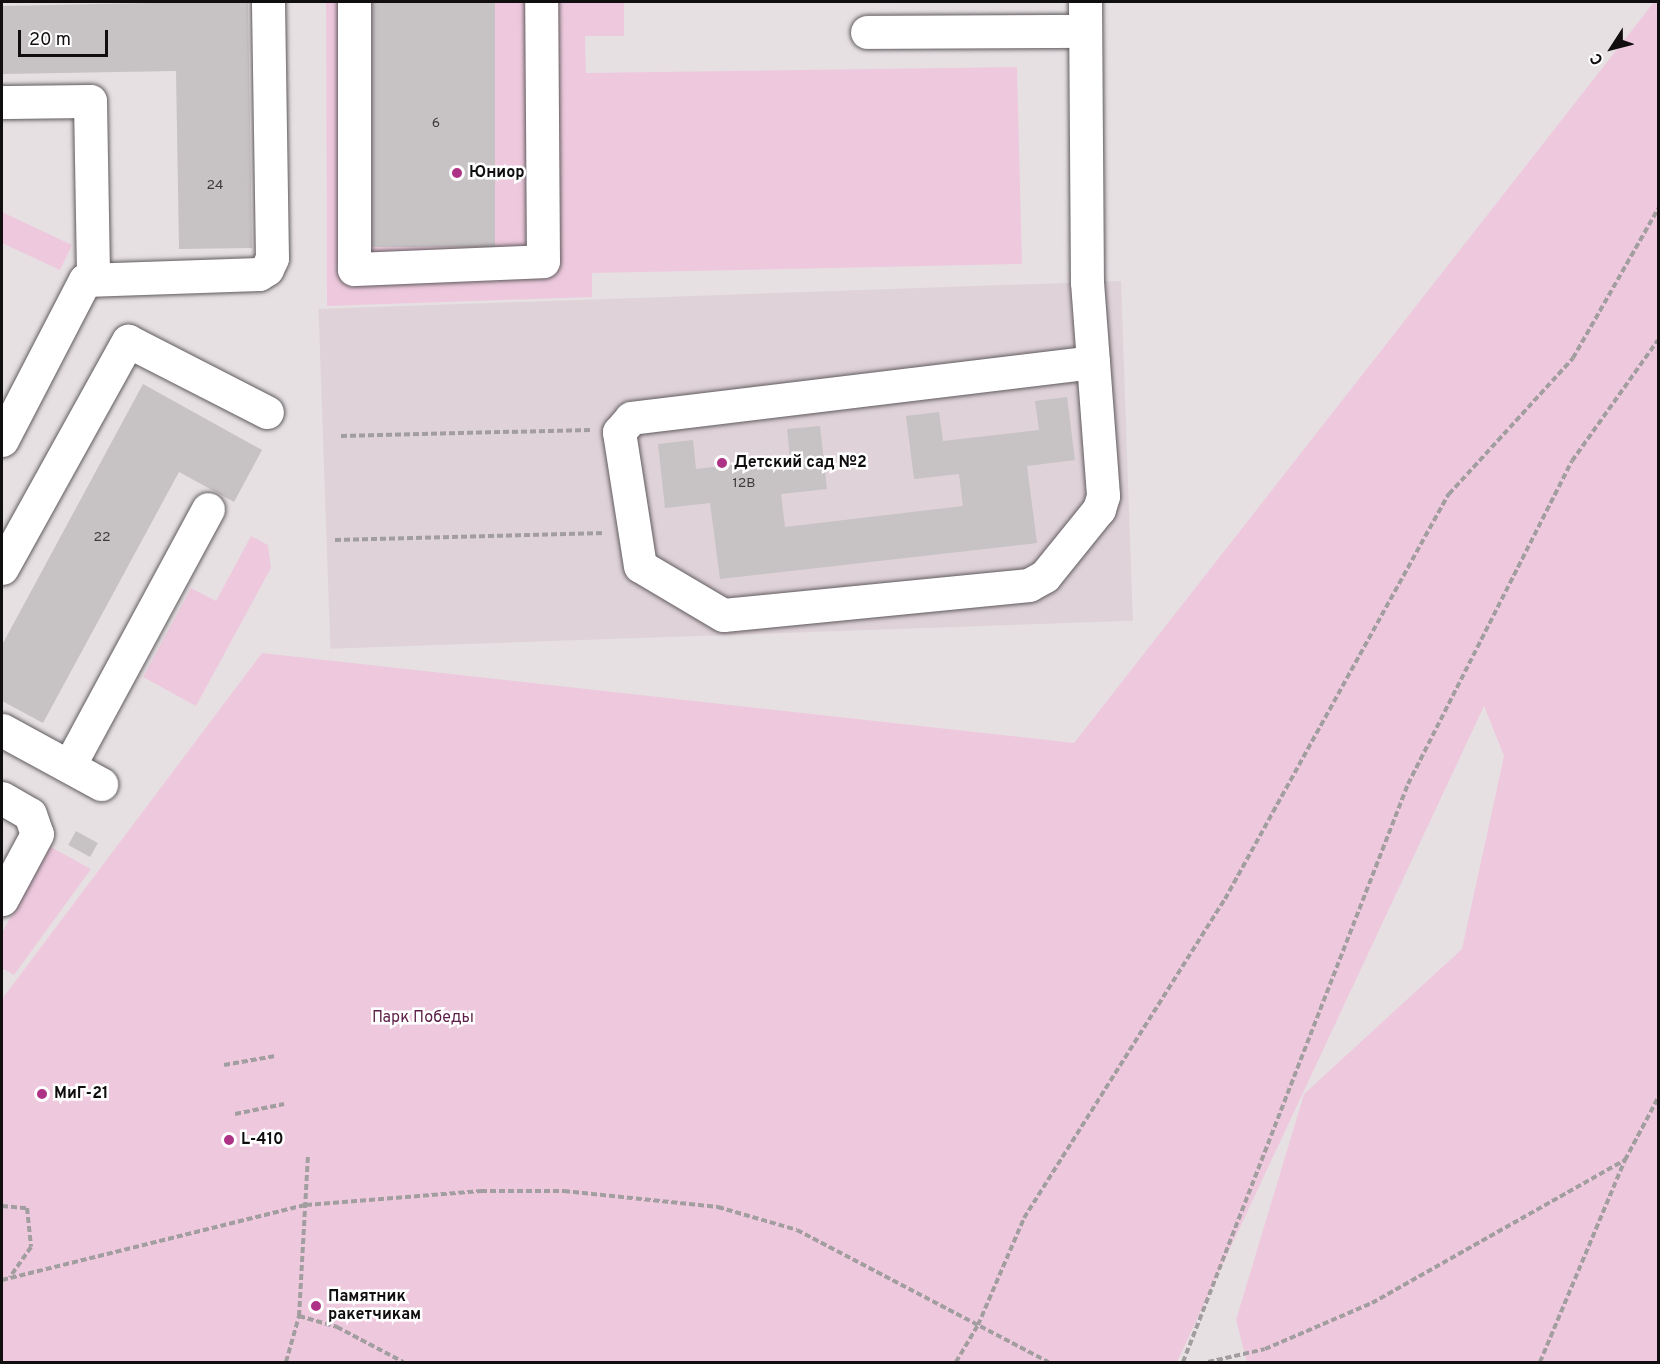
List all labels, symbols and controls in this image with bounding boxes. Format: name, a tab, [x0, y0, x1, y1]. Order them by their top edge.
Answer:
scale bar	[21, 18, 111, 56]
north arrow	[1582, 18, 1642, 78]
text: 20 m	[29, 29, 71, 52]
text: С	[1586, 49, 1609, 69]
house number: 6	[432, 116, 440, 132]
place label: Юниор	[469, 163, 525, 183]
marker: Юниор	[450, 166, 464, 180]
house number: 24	[206, 178, 224, 194]
place label: Детский сад №2	[734, 453, 867, 473]
marker: Детский сад №2	[715, 456, 729, 470]
house number: 12В	[733, 476, 755, 492]
house number: 22	[93, 530, 111, 546]
park label: Парк Победы	[372, 1008, 474, 1028]
place label: МиГ-21	[54, 1084, 108, 1104]
marker: МиГ-21	[35, 1087, 49, 1101]
place label: L-410	[241, 1130, 284, 1150]
marker: L-410	[222, 1133, 236, 1147]
place label: Памятник ракетчикам	[328, 1287, 421, 1325]
marker: Памятник ракетчикам	[309, 1299, 323, 1313]

